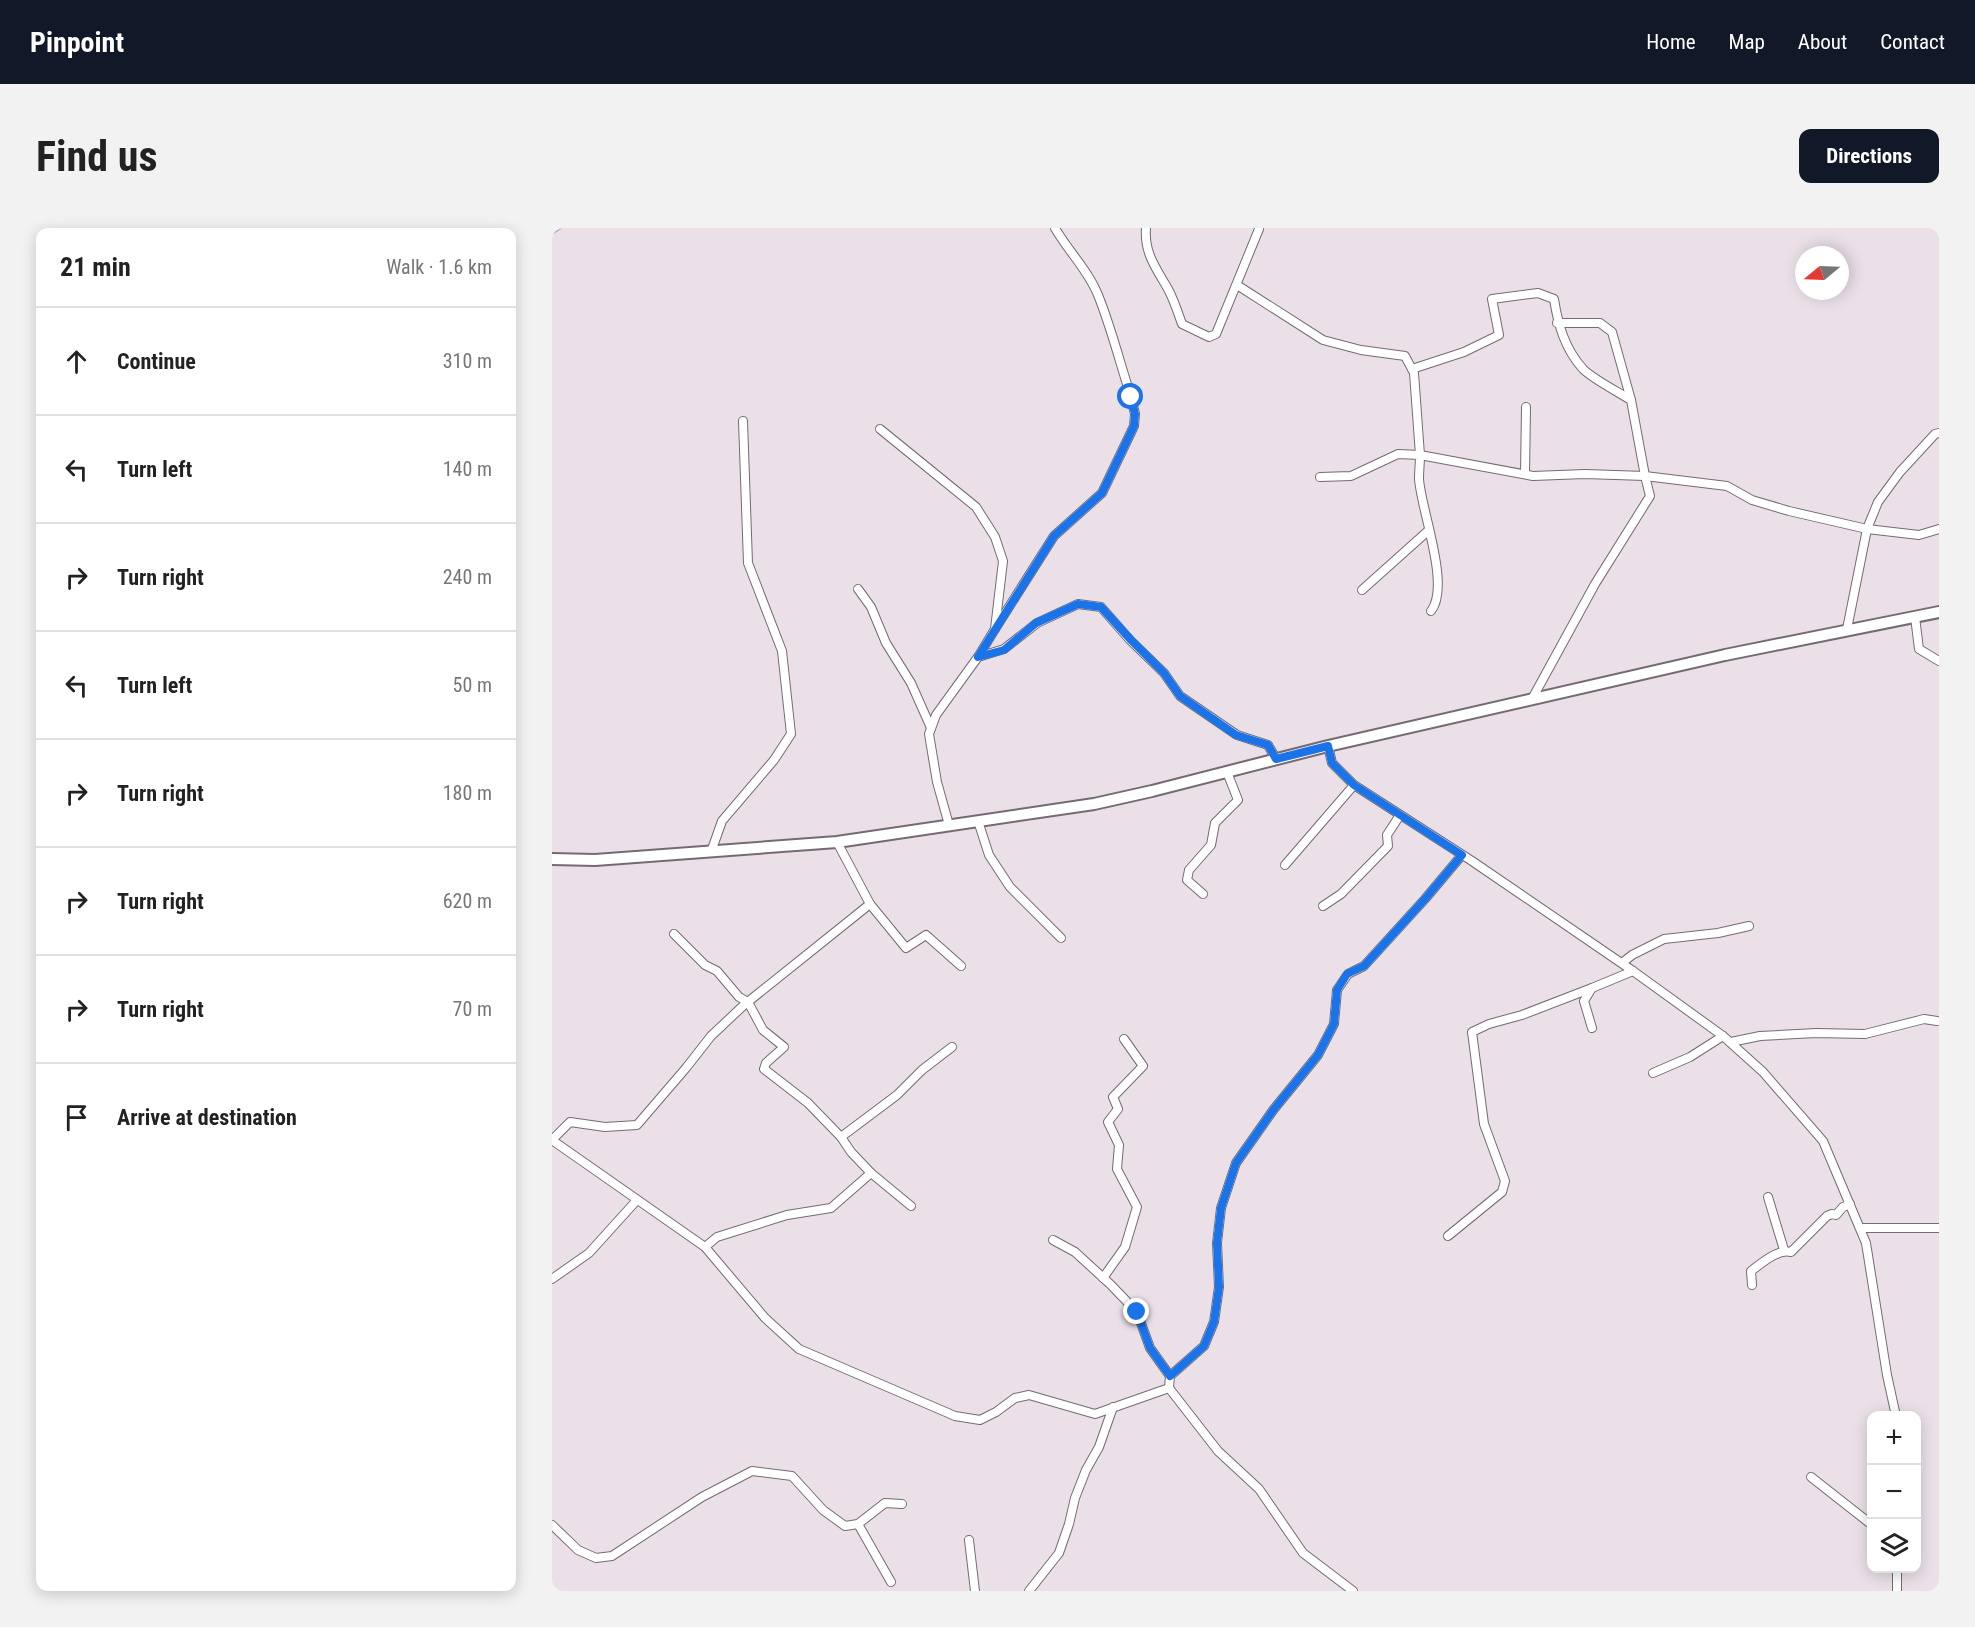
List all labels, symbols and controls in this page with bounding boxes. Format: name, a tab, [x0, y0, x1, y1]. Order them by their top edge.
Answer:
text: Pinpoint	[30, 26, 124, 59]
text: Home	[1646, 30, 1696, 54]
text: Map	[1729, 30, 1765, 54]
text: About	[1798, 30, 1847, 54]
text: Contact	[1880, 30, 1945, 54]
button: Directions	[1799, 129, 1939, 183]
text: Find us	[36, 132, 157, 181]
north arrow	[1795, 246, 1849, 300]
text: 21 min	[60, 252, 131, 282]
text: Walk · 1.6 km	[386, 255, 492, 279]
icon: ahead	[60, 345, 93, 378]
text: Continue	[117, 349, 196, 374]
text: 310 m	[443, 349, 492, 373]
route start	[1117, 383, 1143, 409]
icon: left	[60, 453, 93, 486]
text: Turn left	[117, 457, 192, 482]
text: 140 m	[443, 457, 492, 481]
icon: right	[60, 561, 93, 594]
text: Turn right	[117, 565, 204, 590]
text: 240 m	[443, 565, 492, 589]
icon: left	[60, 669, 93, 702]
text: Turn left	[117, 673, 192, 698]
text: 50 m	[453, 673, 492, 697]
icon: right	[60, 777, 93, 810]
text: Turn right	[117, 781, 204, 806]
text: 180 m	[443, 781, 492, 805]
icon: right	[60, 885, 93, 918]
text: Turn right	[117, 889, 204, 914]
text: 620 m	[443, 889, 492, 913]
icon: right	[60, 993, 93, 1026]
text: Turn right	[117, 997, 204, 1022]
text: 70 m	[453, 997, 492, 1021]
icon: arrive	[60, 1101, 93, 1134]
text: Arrive at destination	[117, 1105, 297, 1130]
route end	[1123, 1298, 1149, 1324]
map controls	[1867, 1411, 1921, 1573]
button: +	[1867, 1411, 1921, 1465]
button: −	[1867, 1465, 1921, 1519]
button: layers	[1867, 1519, 1921, 1573]

